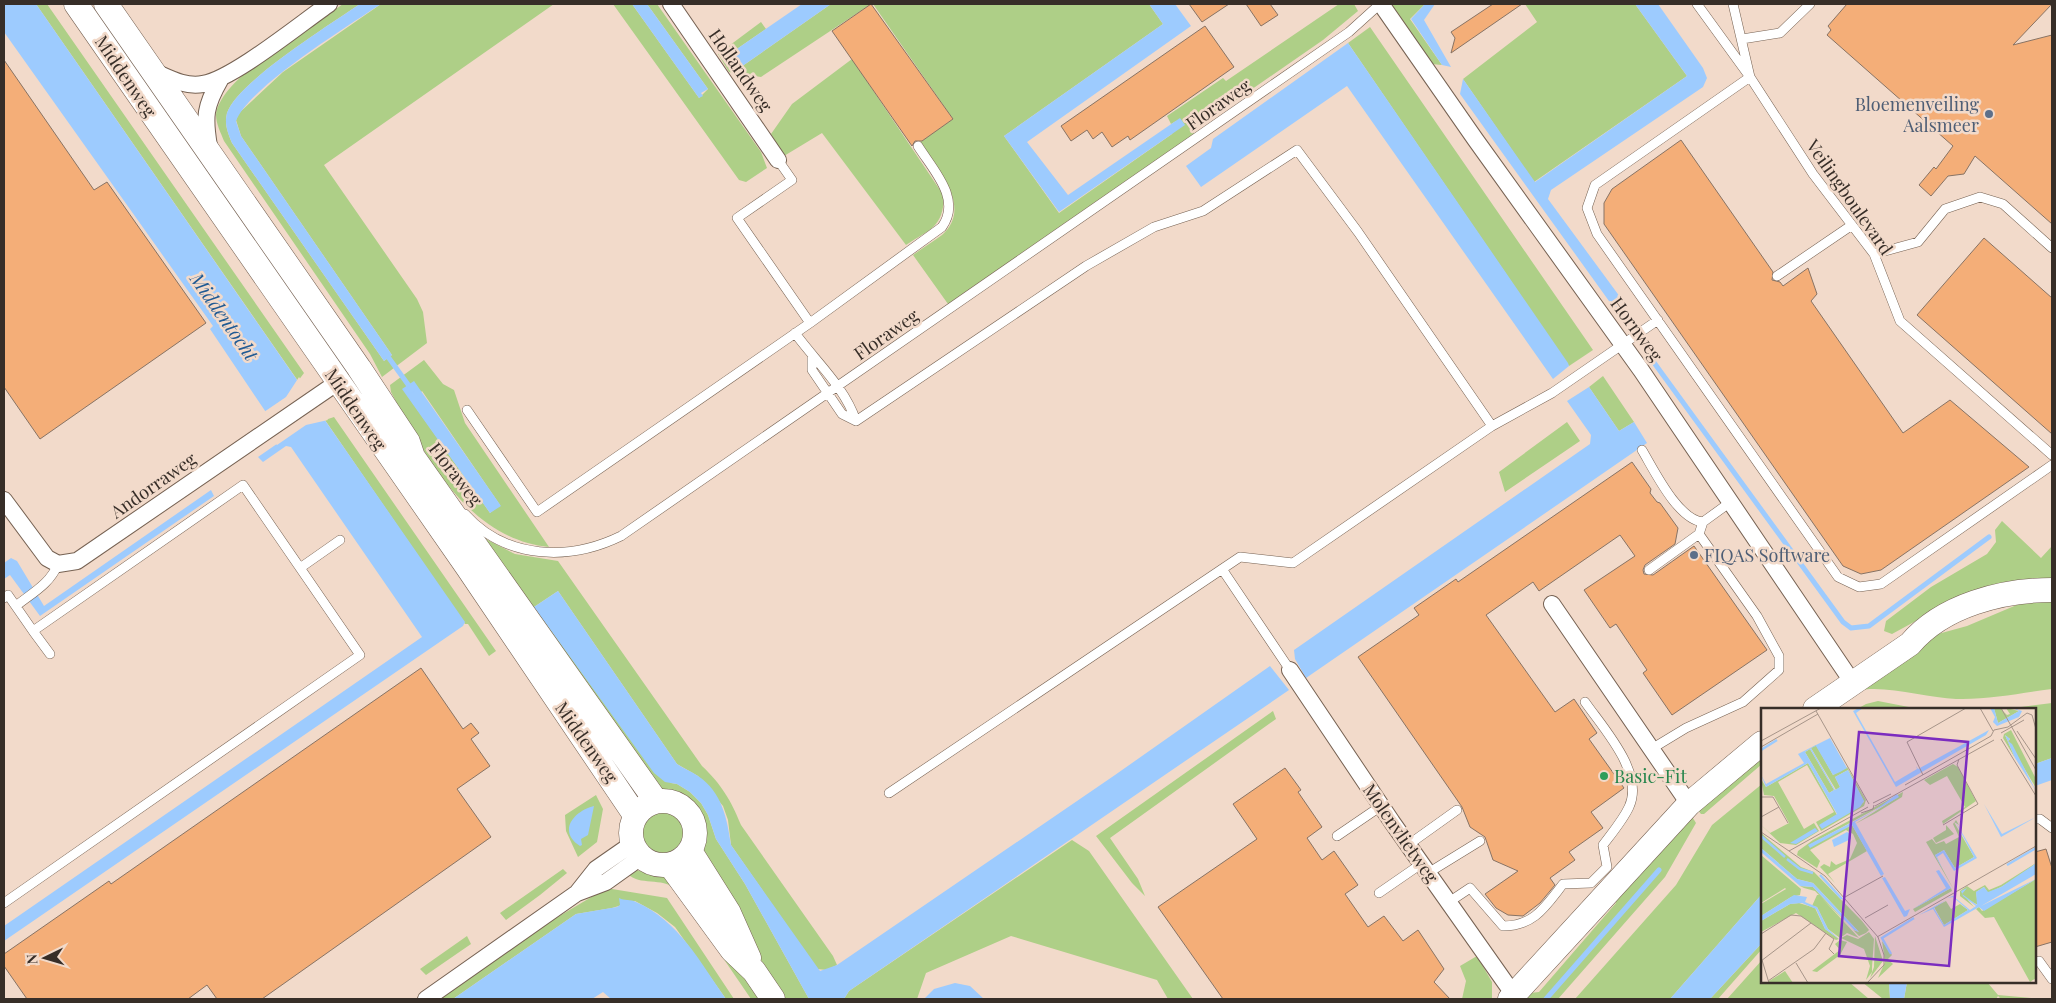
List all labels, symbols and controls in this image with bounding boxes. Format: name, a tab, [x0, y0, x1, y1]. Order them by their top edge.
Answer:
street label: Hollandweg	[704, 24, 779, 117]
street label: Middenweg	[90, 30, 162, 122]
street label: Floraweg	[1181, 73, 1256, 135]
place label: Bloemenveiling Aalsmeer	[1855, 92, 1979, 137]
marker: Bloemenveiling Aalsmeer	[1983, 108, 1995, 120]
street label: Veilingboulevard	[1801, 134, 1899, 260]
water label: Middentocht	[184, 266, 266, 367]
street label: Hornweg	[1606, 292, 1669, 366]
street label: Floraweg	[849, 303, 924, 365]
street label: Middenweg	[320, 363, 392, 455]
street label: Floraweg	[424, 437, 489, 511]
street label: Andorraweg	[104, 446, 201, 524]
place label: FIQAS Software	[1704, 543, 1830, 567]
marker: FIQAS Software	[1688, 549, 1700, 561]
street label: Middenweg	[550, 697, 624, 788]
inset map	[1761, 708, 2036, 983]
place label: Basic-Fit	[1614, 764, 1687, 788]
marker: Basic-Fit	[1598, 770, 1610, 782]
street label: Molenvlietweg	[1358, 778, 1444, 888]
north arrow	[20, 933, 70, 983]
text: N	[22, 953, 41, 965]

